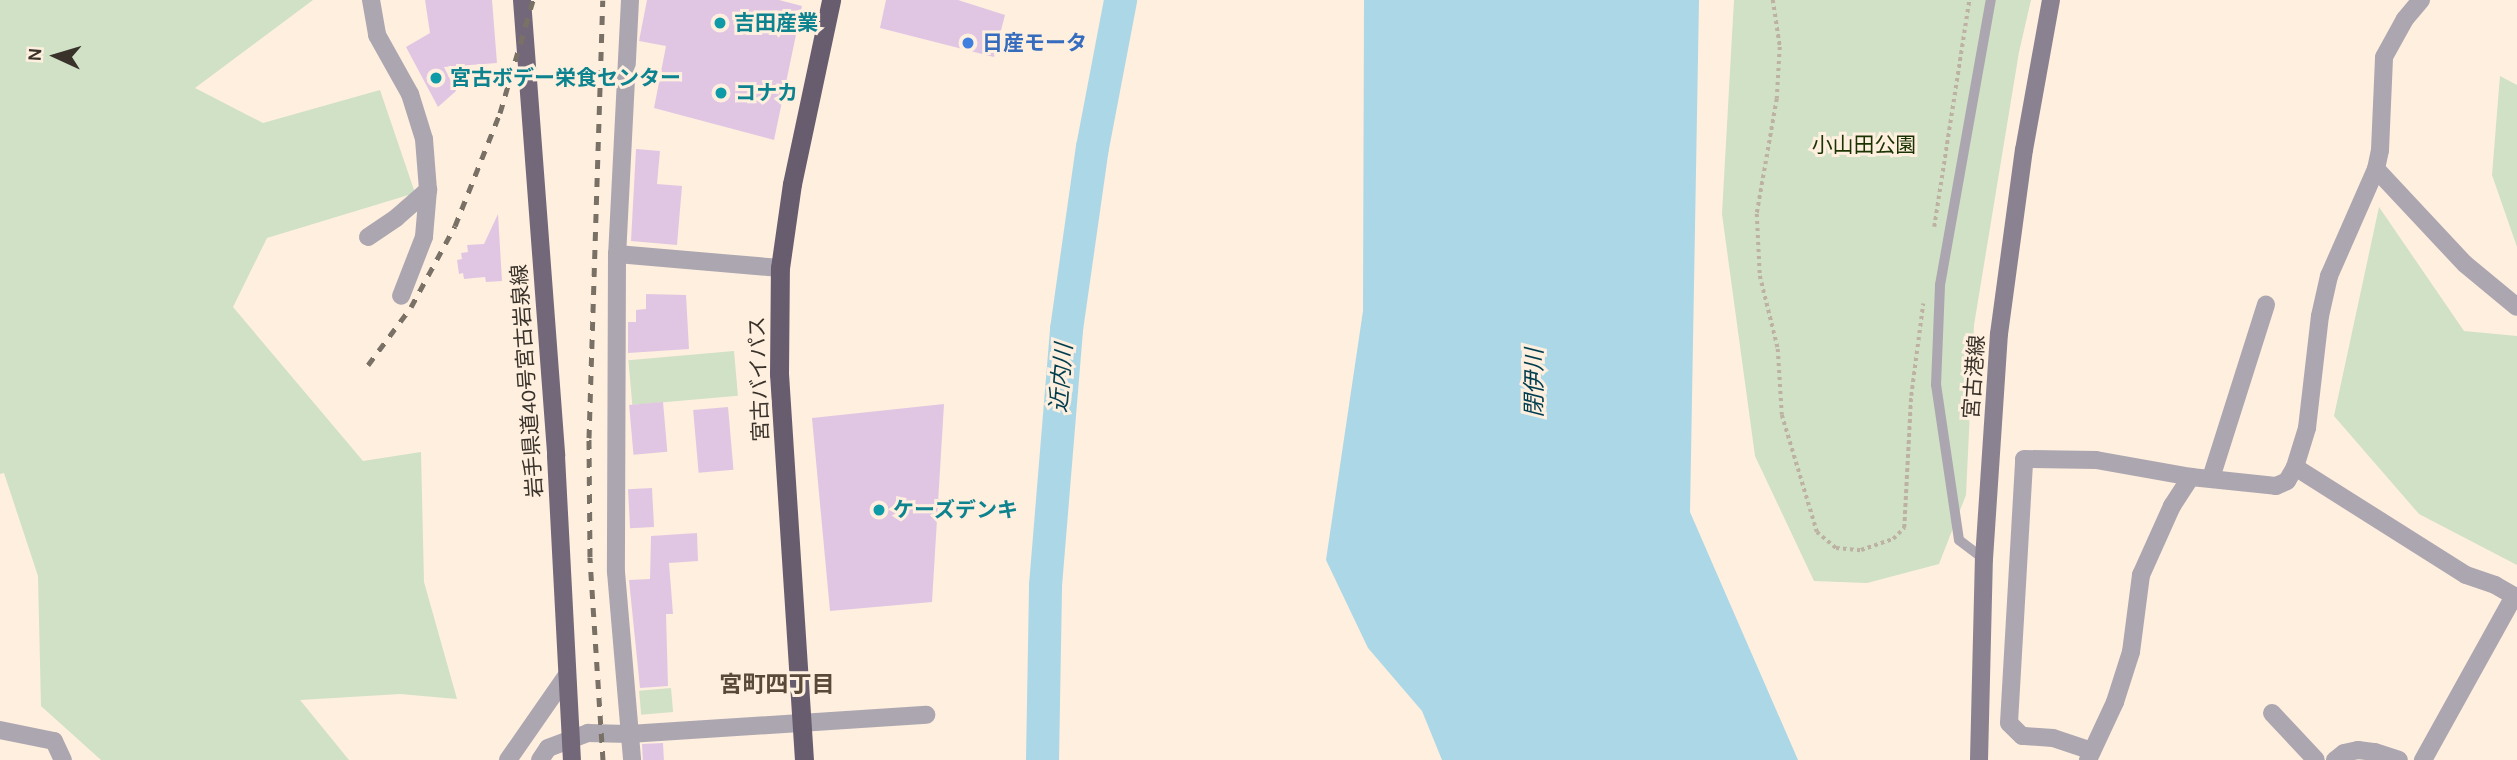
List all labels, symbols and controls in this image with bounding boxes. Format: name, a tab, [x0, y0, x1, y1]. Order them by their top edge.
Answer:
place label: 吉田産業	[734, 10, 818, 36]
marker: 吉田産業	[712, 15, 728, 31]
north arrow	[21, 21, 91, 91]
place label: 日産モータ	[982, 30, 1087, 56]
marker: 日産モータ	[960, 35, 976, 51]
text: N	[24, 47, 46, 62]
place label: 宮古ボデー栄食センター	[450, 65, 681, 91]
marker: 宮古ボデー栄食センター	[428, 70, 444, 86]
place label: コナカ	[735, 80, 798, 106]
marker: コナカ	[713, 85, 729, 101]
park label: 小山田公園	[1812, 132, 1916, 158]
street label: 岩手県道40号宮古岩泉線	[506, 263, 548, 499]
street label: 宮古バイパス	[744, 316, 774, 442]
street label: 宮古港線	[1959, 334, 1989, 420]
water label: 近内川	[1045, 342, 1079, 414]
water label: 閉伊川	[1521, 349, 1549, 417]
place label: ケーズデンキ	[893, 497, 1019, 523]
marker: ケーズデンキ	[871, 502, 887, 518]
district label: 宮町四丁目	[720, 671, 834, 699]

